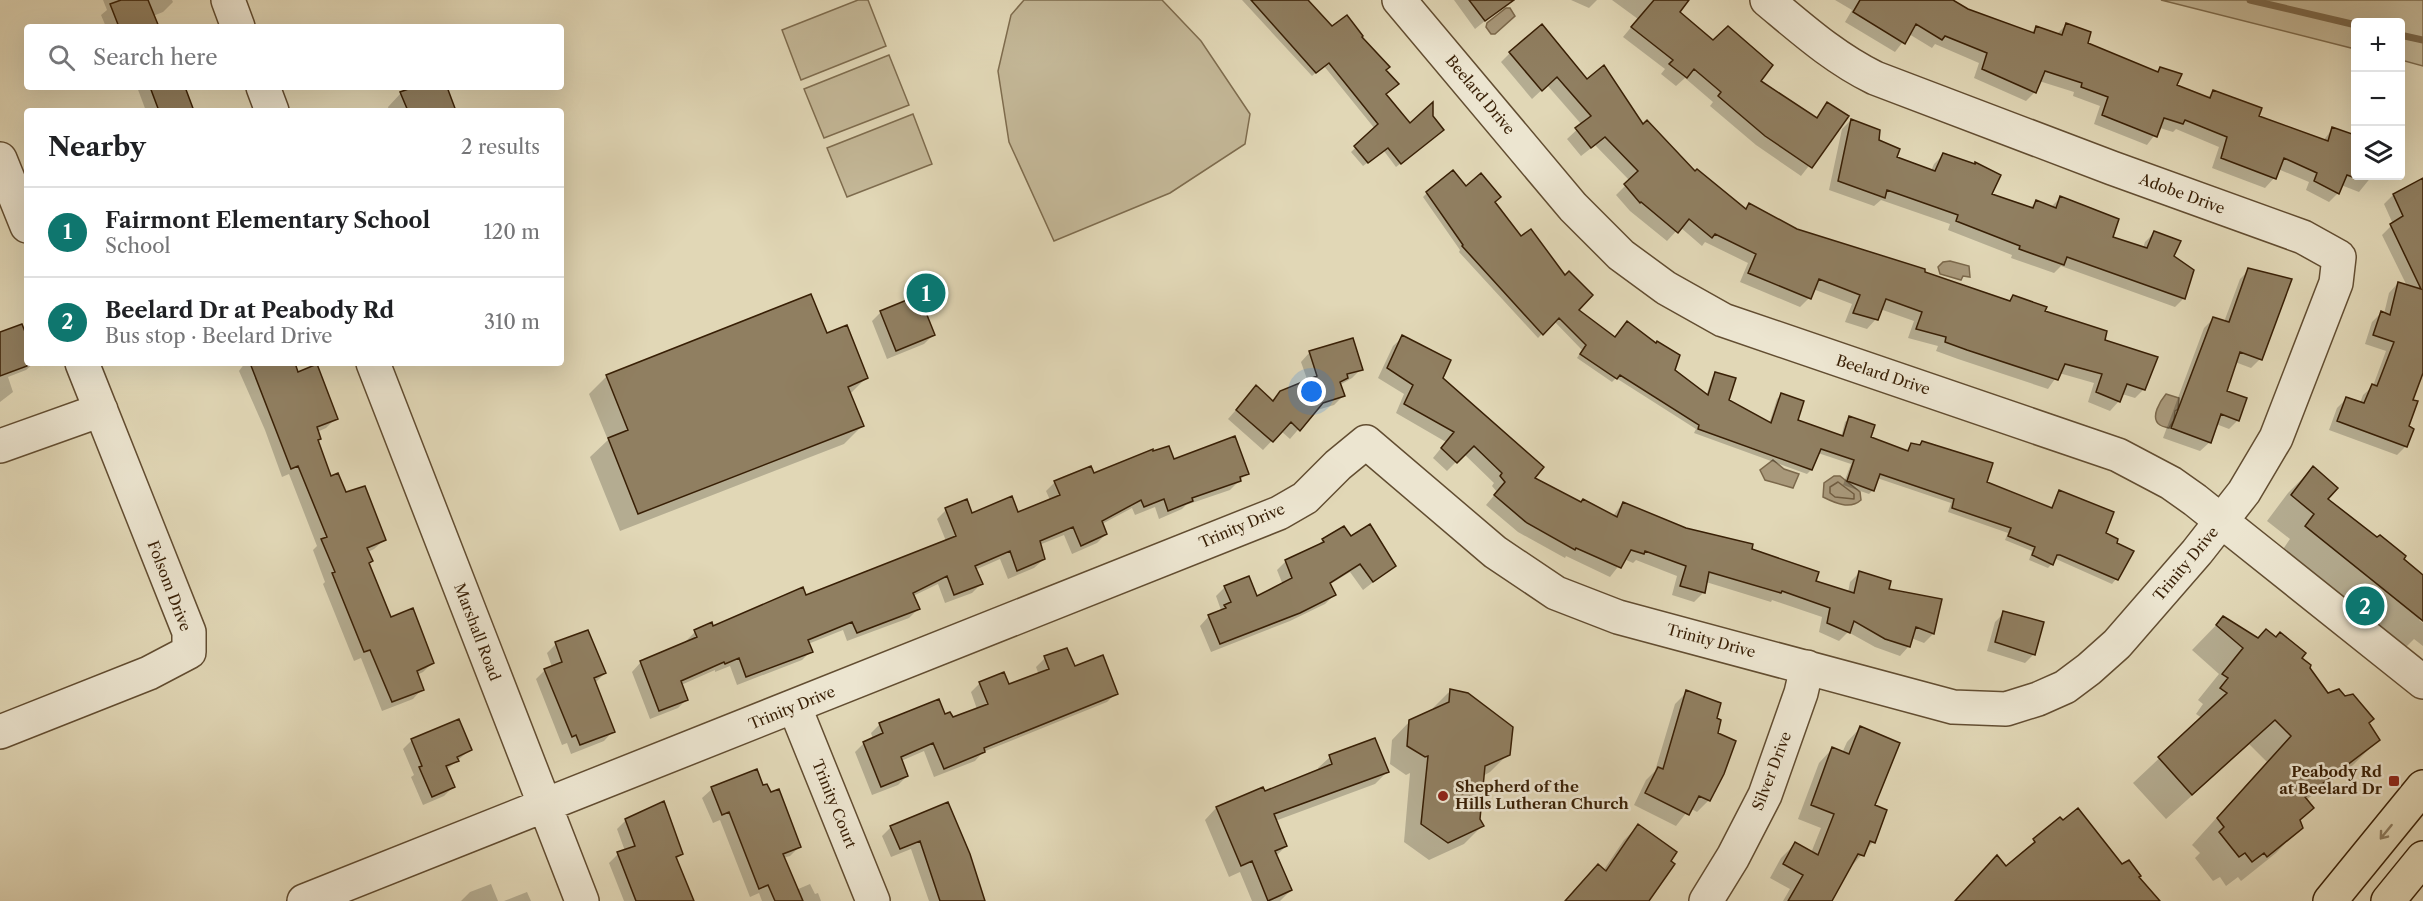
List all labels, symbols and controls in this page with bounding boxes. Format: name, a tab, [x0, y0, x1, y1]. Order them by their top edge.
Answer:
map controls	[2351, 18, 2405, 180]
button: +	[2351, 18, 2405, 72]
search box	[24, 24, 564, 90]
icon: search	[45, 41, 78, 74]
text: Search here	[93, 44, 218, 71]
street label: Beelard Drive	[1442, 51, 1519, 138]
button: −	[2351, 72, 2405, 126]
button: layers	[2351, 126, 2405, 180]
text: Nearby	[48, 131, 146, 163]
text: 2 results	[461, 135, 540, 159]
street label: Adobe Drive	[2136, 169, 2228, 218]
text: Fairmont Elementary School	[105, 207, 430, 234]
text: 1	[63, 220, 72, 244]
text: 120 m	[483, 220, 540, 244]
text: School	[105, 234, 170, 258]
pin: 1	[906, 270, 946, 316]
text: Beelard Dr at Peabody Rd	[105, 297, 394, 324]
text: 2	[62, 310, 73, 334]
text: 310 m	[484, 310, 540, 334]
text: Bus stop · Beelard Drive	[105, 324, 332, 348]
street label: Beelard Drive	[1834, 350, 1933, 399]
your location	[1297, 377, 1326, 406]
street label: Trinity Drive	[1196, 499, 1288, 552]
street label: Trinity Drive	[2149, 523, 2222, 605]
street label: Folsom Drive	[143, 538, 195, 634]
street label: Marshall Road	[450, 580, 505, 683]
pin: 2	[2346, 584, 2384, 628]
street label: Trinity Drive	[1665, 620, 1758, 662]
street label: Trinity Drive	[746, 682, 838, 733]
street label: Silver Drive	[1748, 729, 1795, 813]
street label: Trinity Court	[808, 757, 861, 852]
place label: Peabody Rd at Beelard Dr	[2279, 762, 2383, 798]
marker: Peabody Rd at Beelard Dr	[2387, 774, 2401, 788]
place label: Shepherd of the Hills Lutheran Church	[1455, 777, 1630, 813]
marker: Shepherd of the Hills Lutheran Church	[1436, 789, 1450, 803]
one-way arrow	[2380, 824, 2393, 840]

